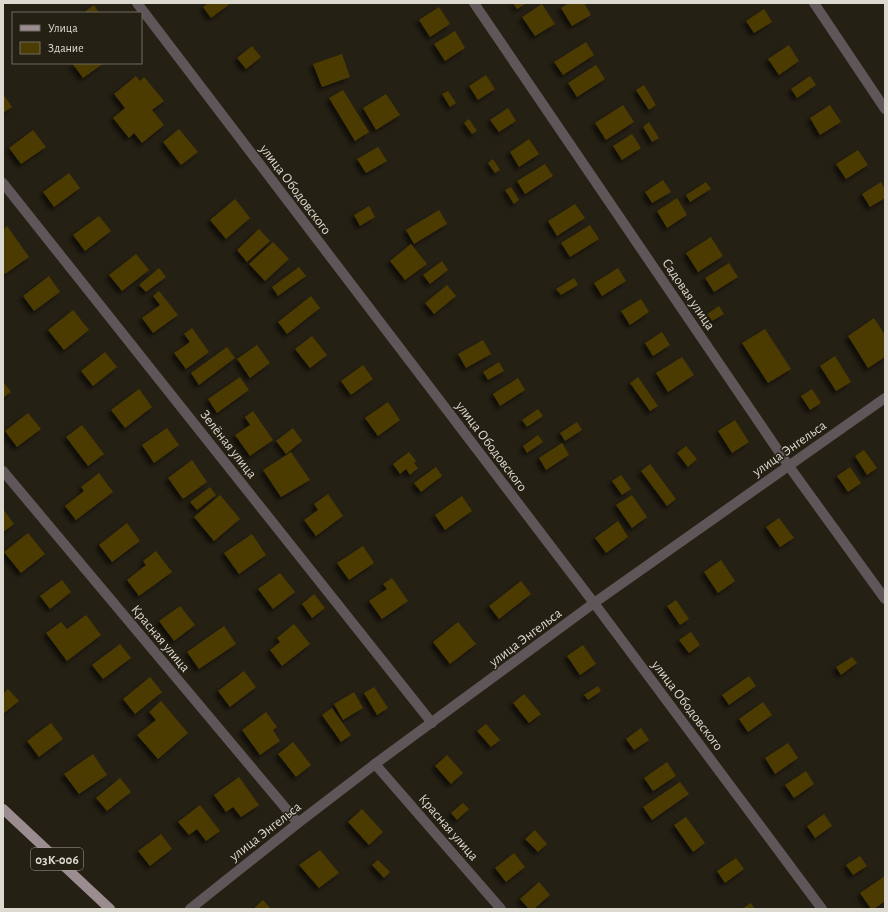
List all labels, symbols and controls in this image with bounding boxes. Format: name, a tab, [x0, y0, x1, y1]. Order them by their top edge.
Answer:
legend	[12, 12, 142, 64]
text: Улица	[48, 22, 78, 34]
text: Здание	[48, 42, 84, 54]
street label: улица Ободовского	[256, 141, 334, 237]
street label: Садовая улица	[659, 256, 717, 333]
street label: улица Ободовского	[452, 398, 530, 494]
street label: Зелёная улица	[197, 408, 259, 482]
street label: улица Энгельса	[749, 418, 829, 480]
street label: Красная улица	[128, 602, 193, 675]
street label: улица Энгельса	[486, 606, 565, 670]
street label: улица Ободовского	[648, 657, 726, 753]
street label: Красная улица	[416, 792, 481, 864]
street label: улица Энгельса	[226, 799, 304, 865]
road number: 03К-006	[31, 848, 83, 870]

